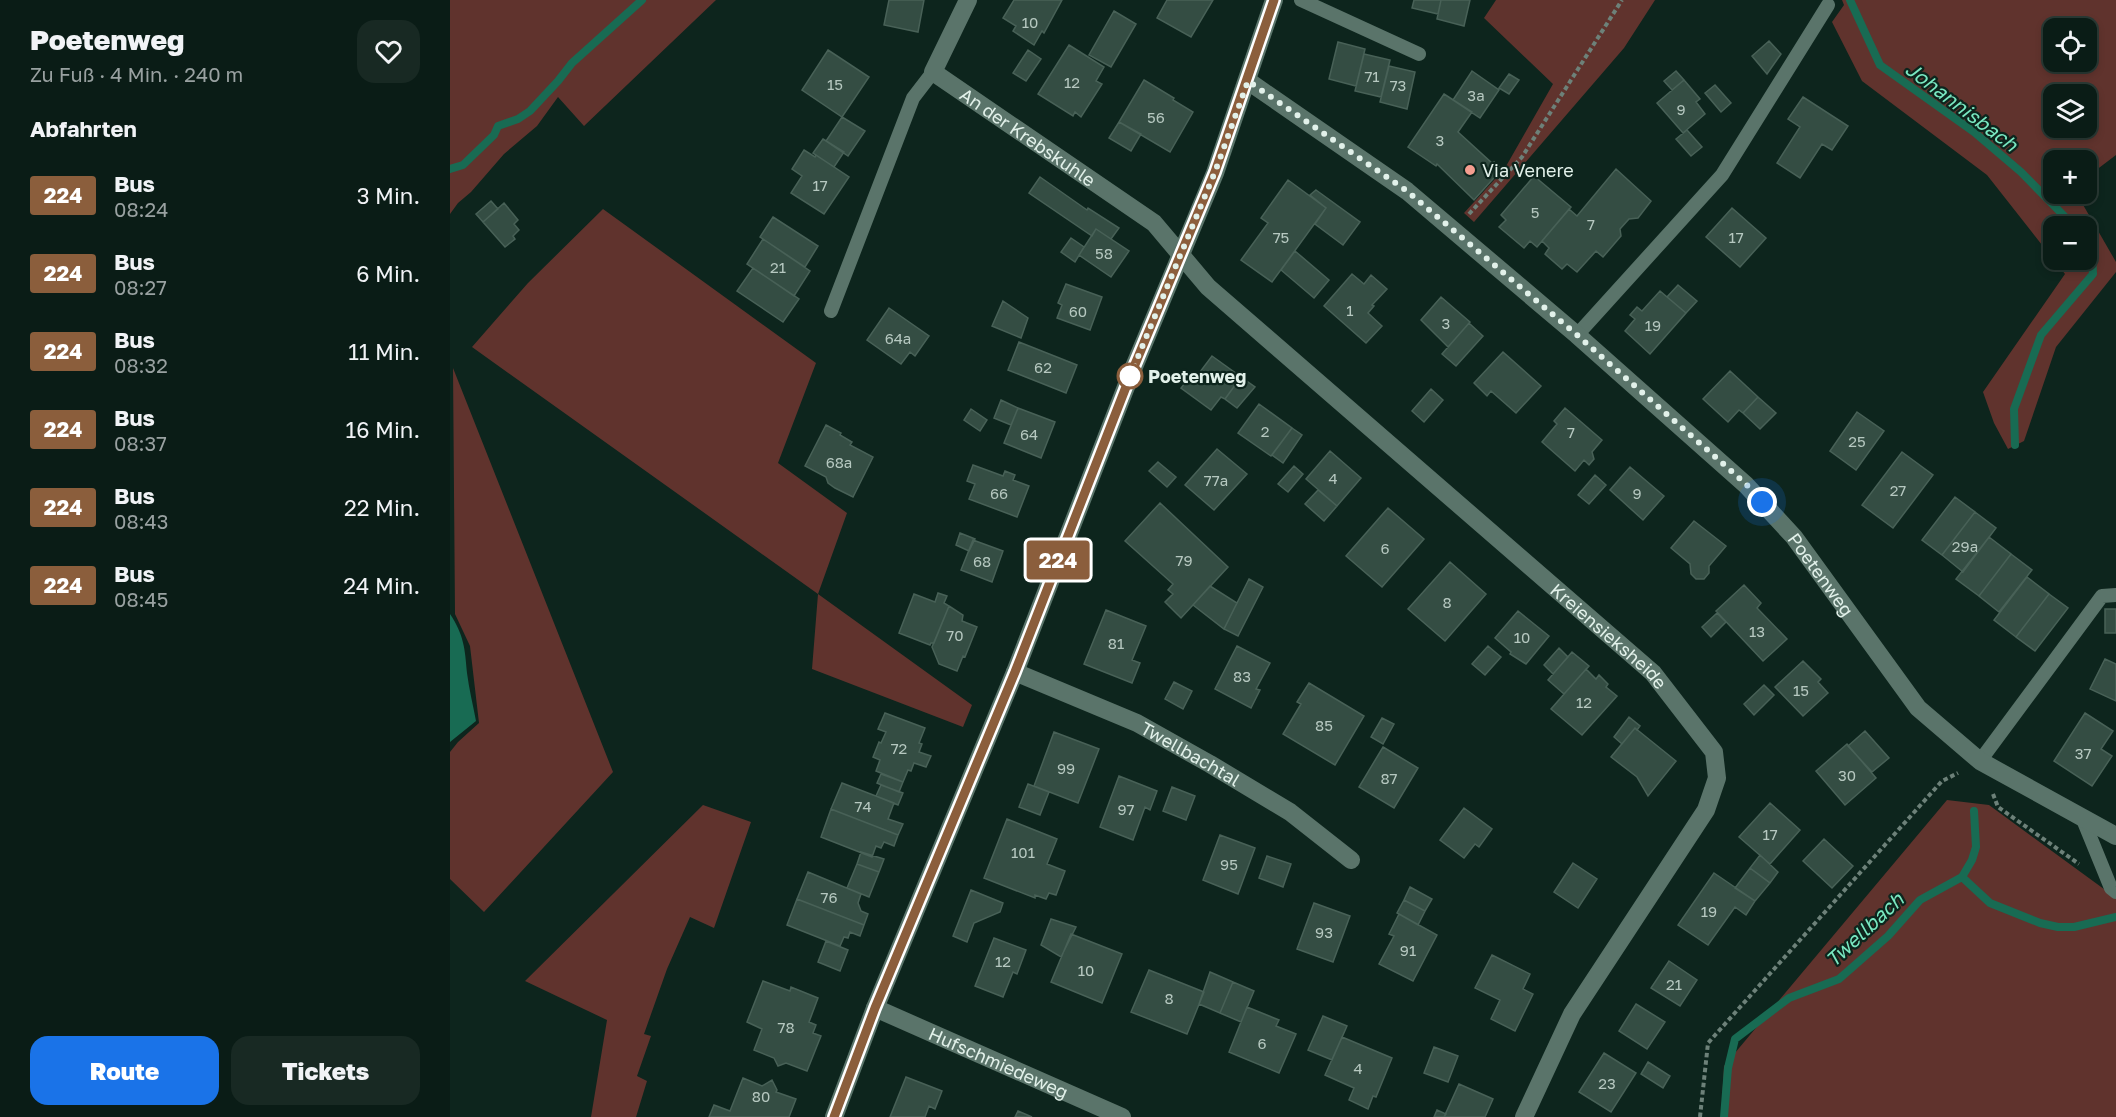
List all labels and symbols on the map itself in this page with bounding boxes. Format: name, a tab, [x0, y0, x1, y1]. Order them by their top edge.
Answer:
house number: 10	[1022, 13, 1038, 31]
water label: Johannisbach	[1901, 56, 2023, 156]
house number: 71	[1364, 67, 1380, 85]
house number: 12	[1064, 73, 1080, 91]
house number: 15	[827, 75, 843, 93]
house number: 73	[1390, 76, 1406, 94]
street label: An der Krebskuhle	[956, 83, 1100, 191]
house number: 3a	[1467, 86, 1485, 104]
house number: 9	[1676, 100, 1686, 118]
house number: 56	[1147, 108, 1165, 126]
house number: 3	[1436, 131, 1444, 149]
place label: Via Venere	[1482, 159, 1574, 181]
marker: Via Venere	[1463, 163, 1477, 177]
house number: 17	[812, 176, 828, 194]
house number: 5	[1531, 203, 1539, 221]
house number: 7	[1587, 215, 1595, 233]
house number: 75	[1273, 228, 1289, 246]
house number: 17	[1728, 228, 1744, 246]
house number: 58	[1095, 244, 1113, 262]
house number: 21	[770, 258, 786, 276]
house number: 1	[1346, 301, 1354, 319]
house number: 60	[1069, 302, 1087, 320]
house number: 3	[1442, 314, 1450, 332]
house number: 19	[1645, 316, 1661, 334]
house number: 64a	[885, 329, 911, 347]
house number: 62	[1034, 358, 1052, 376]
marker: Poetenweg	[1117, 363, 1143, 389]
place label: Poetenweg	[1148, 365, 1246, 387]
house number: 2	[1261, 422, 1269, 440]
house number: 7	[1567, 423, 1575, 441]
house number: 64	[1020, 425, 1038, 443]
house number: 25	[1848, 432, 1866, 450]
house number: 68a	[826, 453, 852, 471]
house number: 4	[1328, 469, 1338, 487]
house number: 77a	[1204, 471, 1228, 489]
house number: 27	[1890, 481, 1906, 499]
house number: 66	[990, 484, 1008, 502]
house number: 9	[1632, 484, 1642, 502]
your location	[1747, 487, 1777, 517]
street label: Poetenweg	[1784, 528, 1859, 620]
house number: 29a	[1952, 537, 1978, 555]
house number: 6	[1380, 539, 1390, 557]
line badge: 224	[1024, 540, 1092, 580]
house number: 79	[1175, 551, 1193, 569]
house number: 68	[973, 552, 991, 570]
street label: Kreiensieksheide	[1546, 578, 1672, 693]
house number: 8	[1442, 593, 1452, 611]
house number: 13	[1749, 622, 1765, 640]
house number: 70	[946, 626, 964, 644]
house number: 10	[1514, 628, 1530, 646]
house number: 81	[1108, 634, 1124, 652]
house number: 83	[1233, 667, 1251, 685]
house number: 15	[1793, 681, 1809, 699]
house number: 12	[1576, 693, 1592, 711]
street label: Twellbachtal	[1137, 716, 1245, 791]
house number: 85	[1315, 716, 1333, 734]
house number: 72	[891, 739, 907, 757]
house number: 37	[2075, 744, 2091, 762]
house number: 99	[1057, 759, 1075, 777]
house number: 30	[1838, 766, 1856, 784]
house number: 87	[1380, 769, 1398, 787]
house number: 74	[854, 797, 872, 815]
house number: 97	[1117, 800, 1135, 818]
house number: 17	[1762, 825, 1778, 843]
house number: 101	[1011, 843, 1035, 861]
house number: 95	[1220, 855, 1238, 873]
water label: Twellbach	[1820, 886, 1908, 971]
house number: 76	[820, 888, 838, 906]
house number: 19	[1701, 902, 1717, 920]
house number: 93	[1315, 923, 1333, 941]
house number: 91	[1400, 941, 1416, 959]
house number: 12	[995, 952, 1011, 970]
house number: 10	[1078, 961, 1094, 979]
house number: 21	[1666, 975, 1682, 993]
house number: 8	[1164, 989, 1174, 1007]
house number: 78	[777, 1018, 795, 1036]
street label: Hufschmiedeweg	[925, 1022, 1072, 1103]
house number: 6	[1257, 1034, 1267, 1052]
house number: 4	[1353, 1059, 1363, 1077]
house number: 23	[1598, 1074, 1616, 1092]
house number: 80	[752, 1087, 770, 1105]

